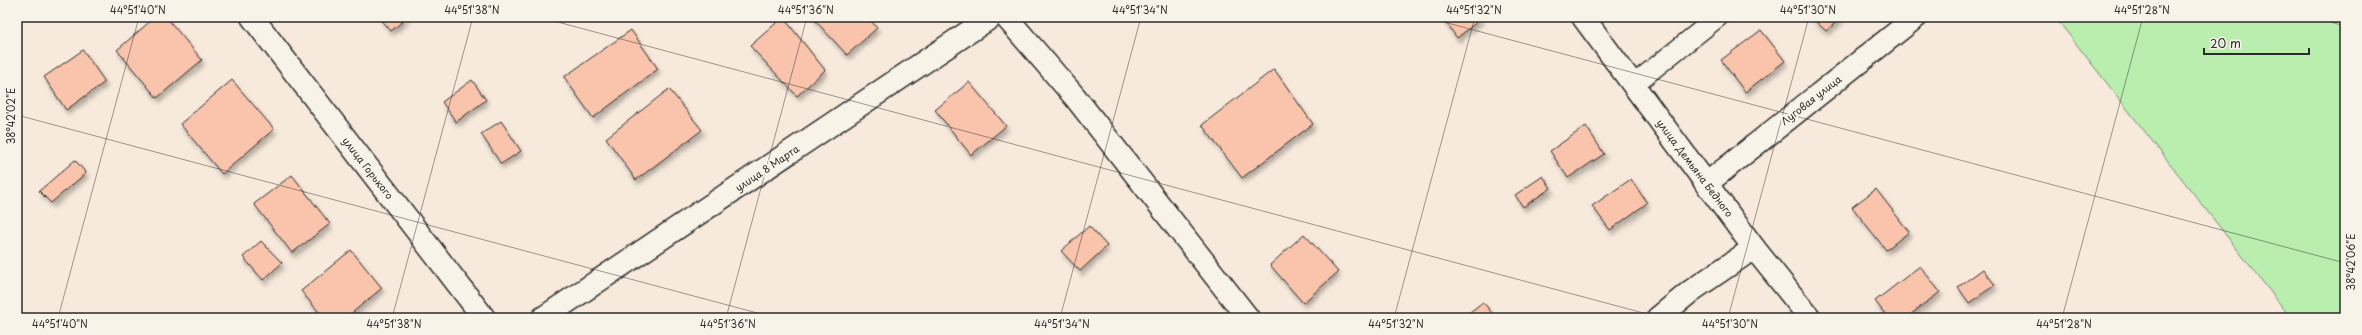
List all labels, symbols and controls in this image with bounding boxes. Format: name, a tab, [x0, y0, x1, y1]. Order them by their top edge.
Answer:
text: 44°51'40"N	[110, 2, 166, 17]
text: 44°51'38"N	[444, 2, 500, 17]
text: 44°51'36"N	[778, 2, 834, 17]
text: 44°51'34"N	[1112, 2, 1168, 17]
text: 44°51'32"N	[1446, 2, 1502, 17]
text: 44°51'30"N	[1780, 2, 1836, 17]
text: 44°51'28"N	[2114, 2, 2170, 17]
scale bar	[2204, 30, 2309, 56]
text: 20 m	[2210, 34, 2241, 52]
street label: Луговая улица	[1777, 71, 1845, 129]
text: 38°42'02"E	[3, 88, 18, 144]
street label: улица Демьяна Бедного	[1653, 116, 1738, 220]
street label: улица Горького	[339, 133, 398, 202]
street label: улица 8 Марта	[732, 140, 802, 195]
text: 38°42'06"E	[2343, 234, 2358, 290]
text: 44°51'40"N	[32, 316, 88, 331]
text: 44°51'38"N	[366, 316, 422, 331]
text: 44°51'36"N	[700, 316, 756, 331]
text: 44°51'34"N	[1034, 316, 1090, 331]
text: 44°51'32"N	[1368, 316, 1424, 331]
text: 44°51'30"N	[1702, 316, 1758, 331]
text: 44°51'28"N	[2036, 316, 2092, 331]

